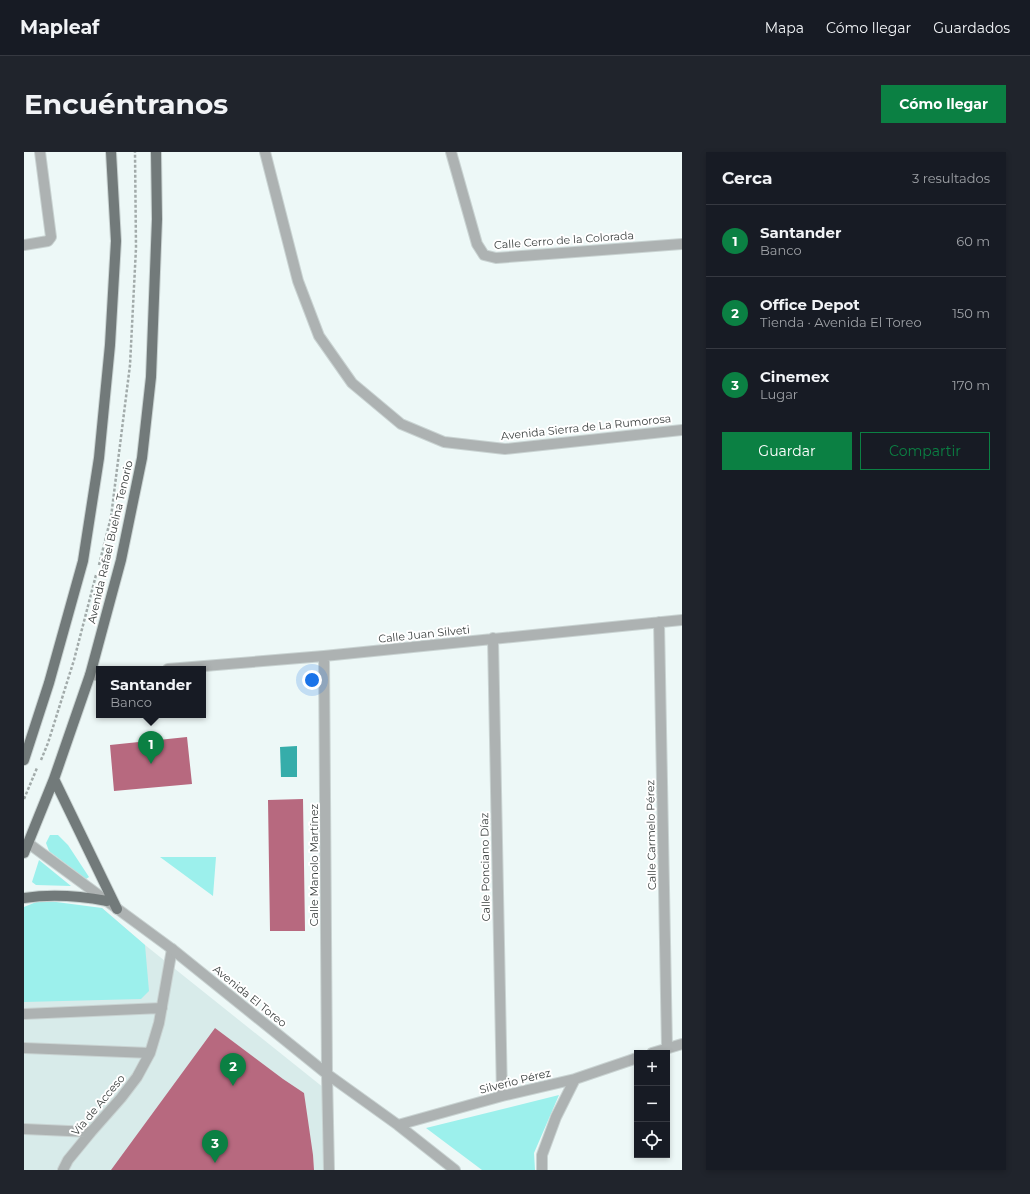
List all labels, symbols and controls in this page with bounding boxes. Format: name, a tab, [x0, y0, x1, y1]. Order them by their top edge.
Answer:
text: Mapleaf	[20, 16, 99, 39]
text: Mapa	[765, 19, 804, 37]
text: Cómo llegar	[826, 19, 911, 37]
text: Guardados	[933, 19, 1010, 37]
button: Cómo llegar	[881, 85, 1006, 123]
text: Encuéntranos	[24, 87, 228, 121]
text: Cerca	[722, 168, 772, 188]
text: 3 resultados	[912, 170, 990, 186]
text: Santander	[760, 223, 841, 242]
street label: Calle Cerro de la Colorada	[494, 228, 634, 252]
text: 1	[732, 233, 738, 249]
text: 60 m	[956, 233, 990, 249]
text: Banco	[760, 242, 802, 258]
text: Office Depot	[760, 295, 860, 314]
text: 2	[731, 305, 739, 321]
text: 150 m	[952, 305, 990, 321]
text: Tienda · Avenida El Toreo	[760, 314, 922, 330]
text: Cinemex	[760, 367, 829, 386]
text: 3	[731, 377, 739, 393]
text: 170 m	[952, 377, 990, 393]
text: Lugar	[760, 386, 798, 402]
street label: Avenida Sierra de La Rumorosa	[500, 411, 672, 443]
button: Guardar	[722, 432, 852, 470]
button: Compartir	[860, 432, 990, 470]
street label: Avenida Rafael Buelna Tenorio	[84, 459, 136, 625]
street label: Calle Juan Silveti	[378, 622, 470, 646]
popup	[96, 666, 206, 718]
your location	[302, 670, 322, 690]
text: Santander	[110, 675, 192, 694]
text: Banco	[110, 694, 152, 710]
pin: 1	[138, 731, 164, 764]
street label: Calle Carmelo Pérez	[643, 779, 659, 890]
street label: Calle Manolo Martínez	[307, 803, 321, 926]
street label: Calle Ponciano Díaz	[477, 812, 493, 921]
street label: Avenida El Toreo	[210, 962, 290, 1030]
map controls	[634, 1050, 670, 1158]
button: +	[634, 1050, 670, 1086]
pin: 2	[220, 1053, 246, 1086]
street label: Silverio Pérez	[478, 1065, 553, 1097]
street label: Vía de Acceso	[68, 1071, 128, 1139]
button: −	[634, 1086, 670, 1122]
button: locate	[634, 1122, 670, 1158]
pin: 3	[202, 1130, 228, 1163]

